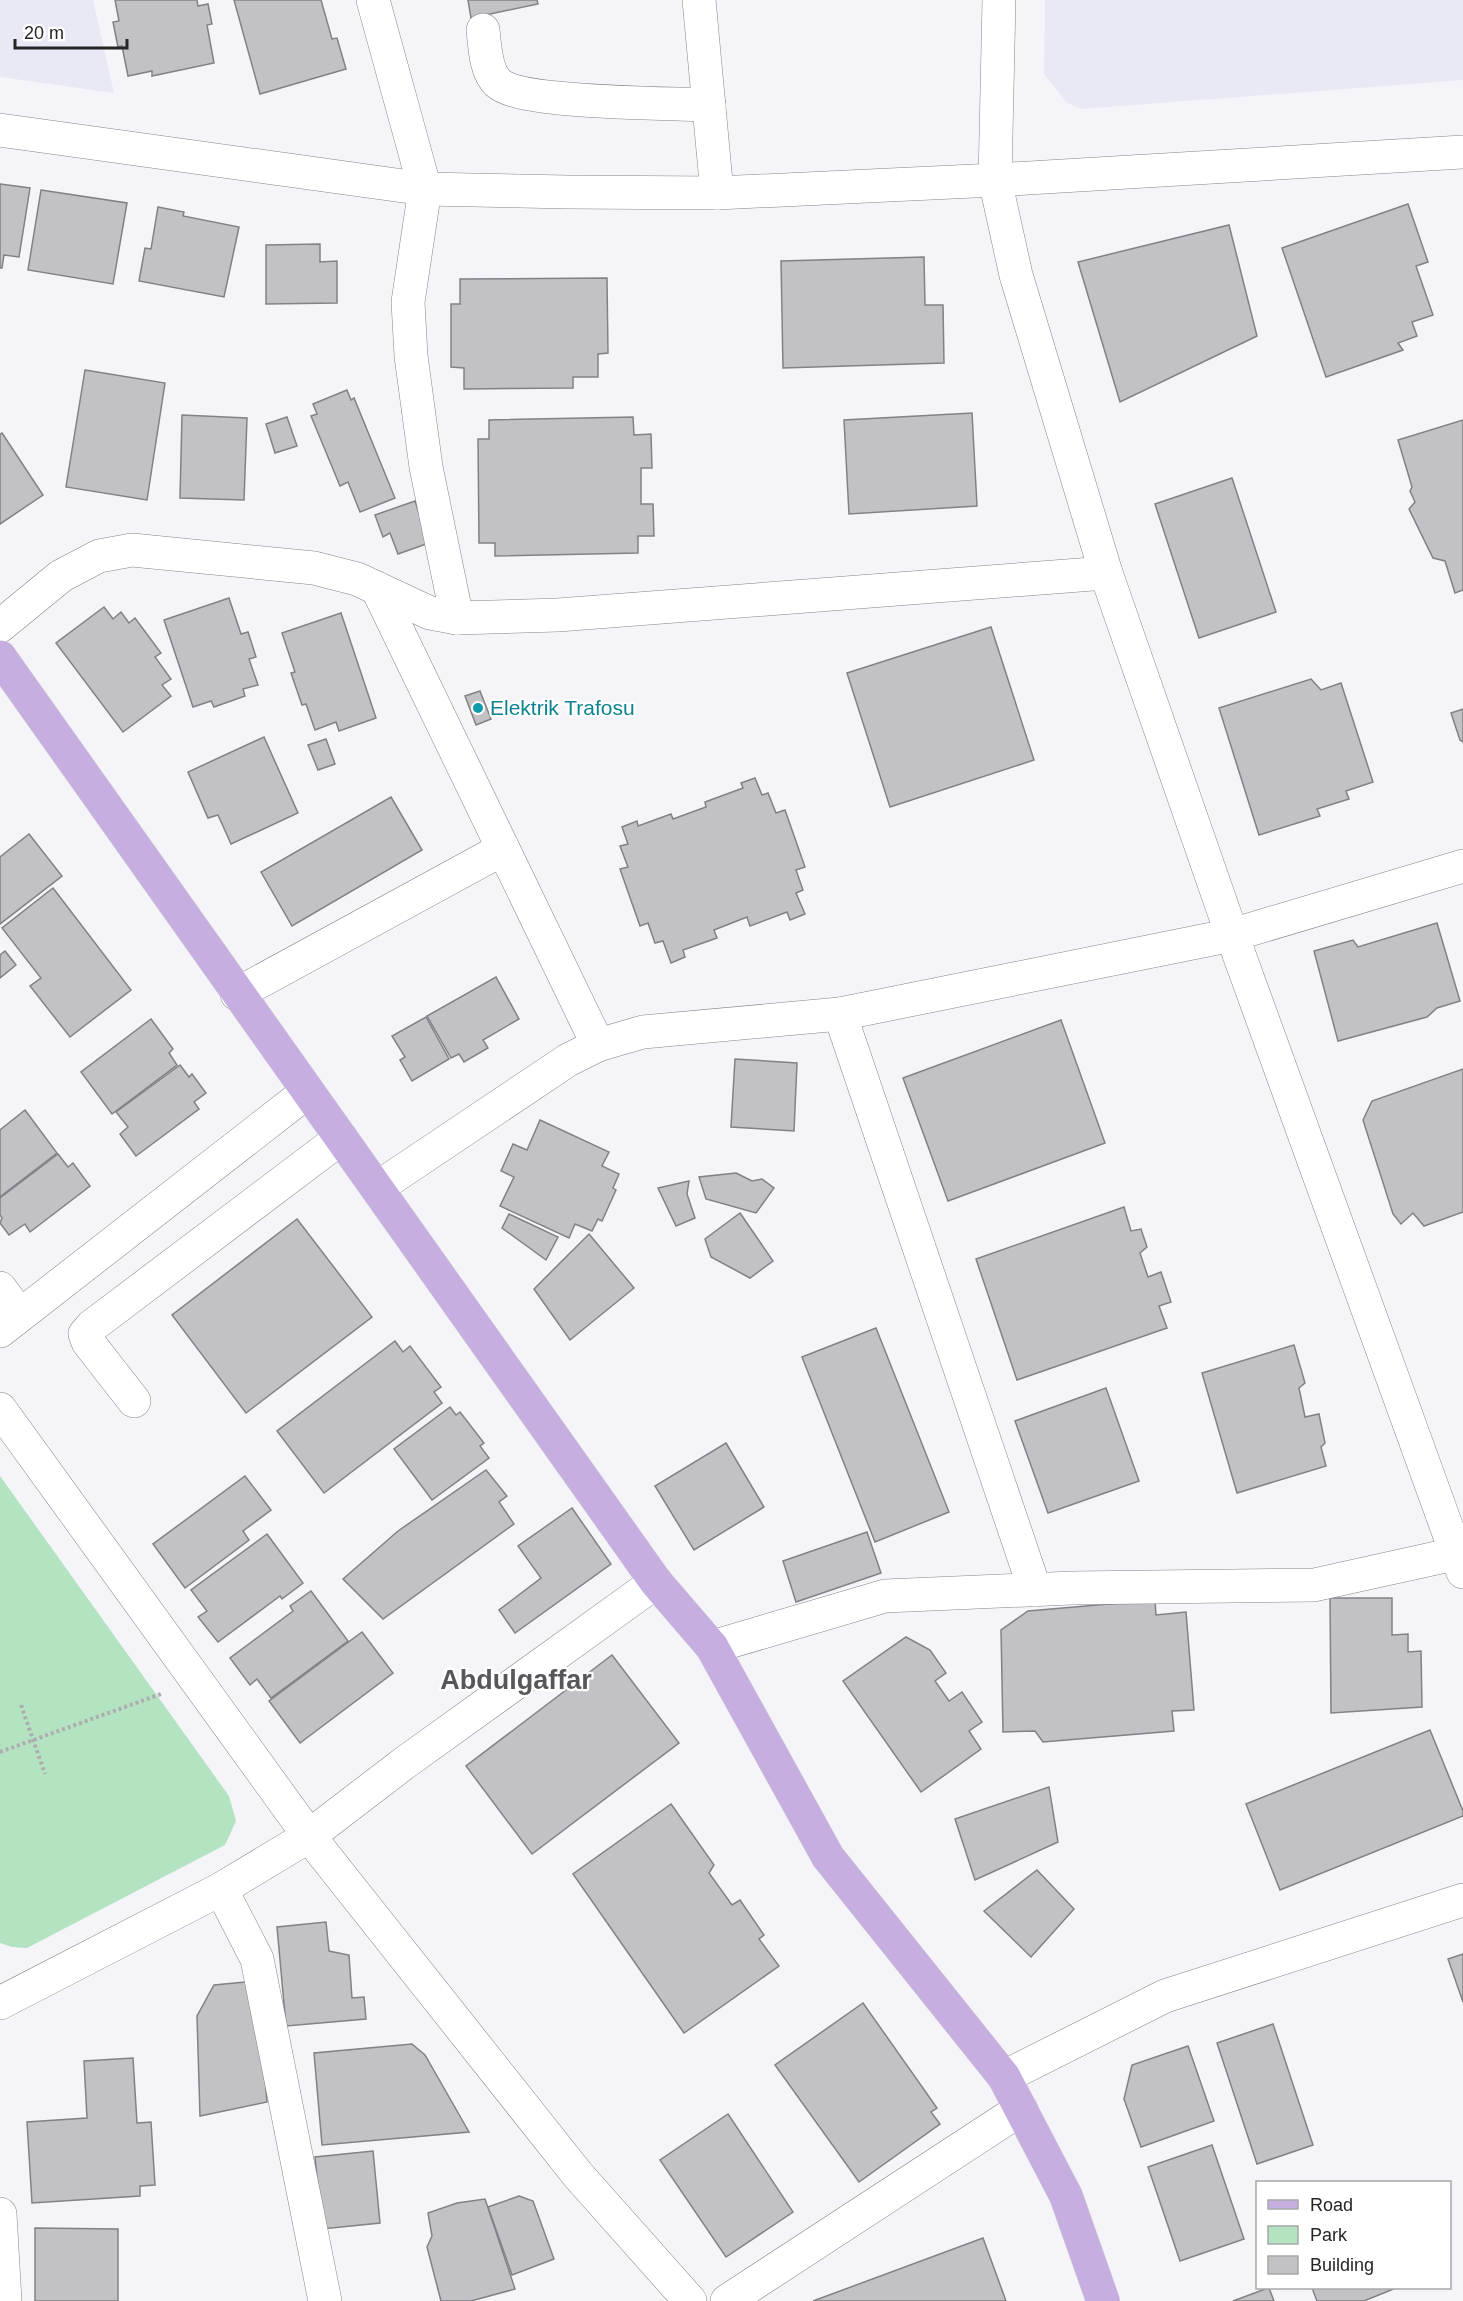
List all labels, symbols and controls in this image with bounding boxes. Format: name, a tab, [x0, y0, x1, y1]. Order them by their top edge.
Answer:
scale bar	[15, 12, 128, 50]
text: 20 m	[24, 23, 64, 43]
place label: Elektrik Trafosu	[490, 696, 635, 719]
marker: Elektrik Trafosu	[471, 701, 485, 715]
district label: Abdulgaffar	[440, 1665, 592, 1695]
legend	[1256, 2181, 1451, 2289]
text: Road	[1310, 2195, 1353, 2215]
text: Park	[1310, 2225, 1348, 2245]
text: Building	[1310, 2255, 1374, 2275]

